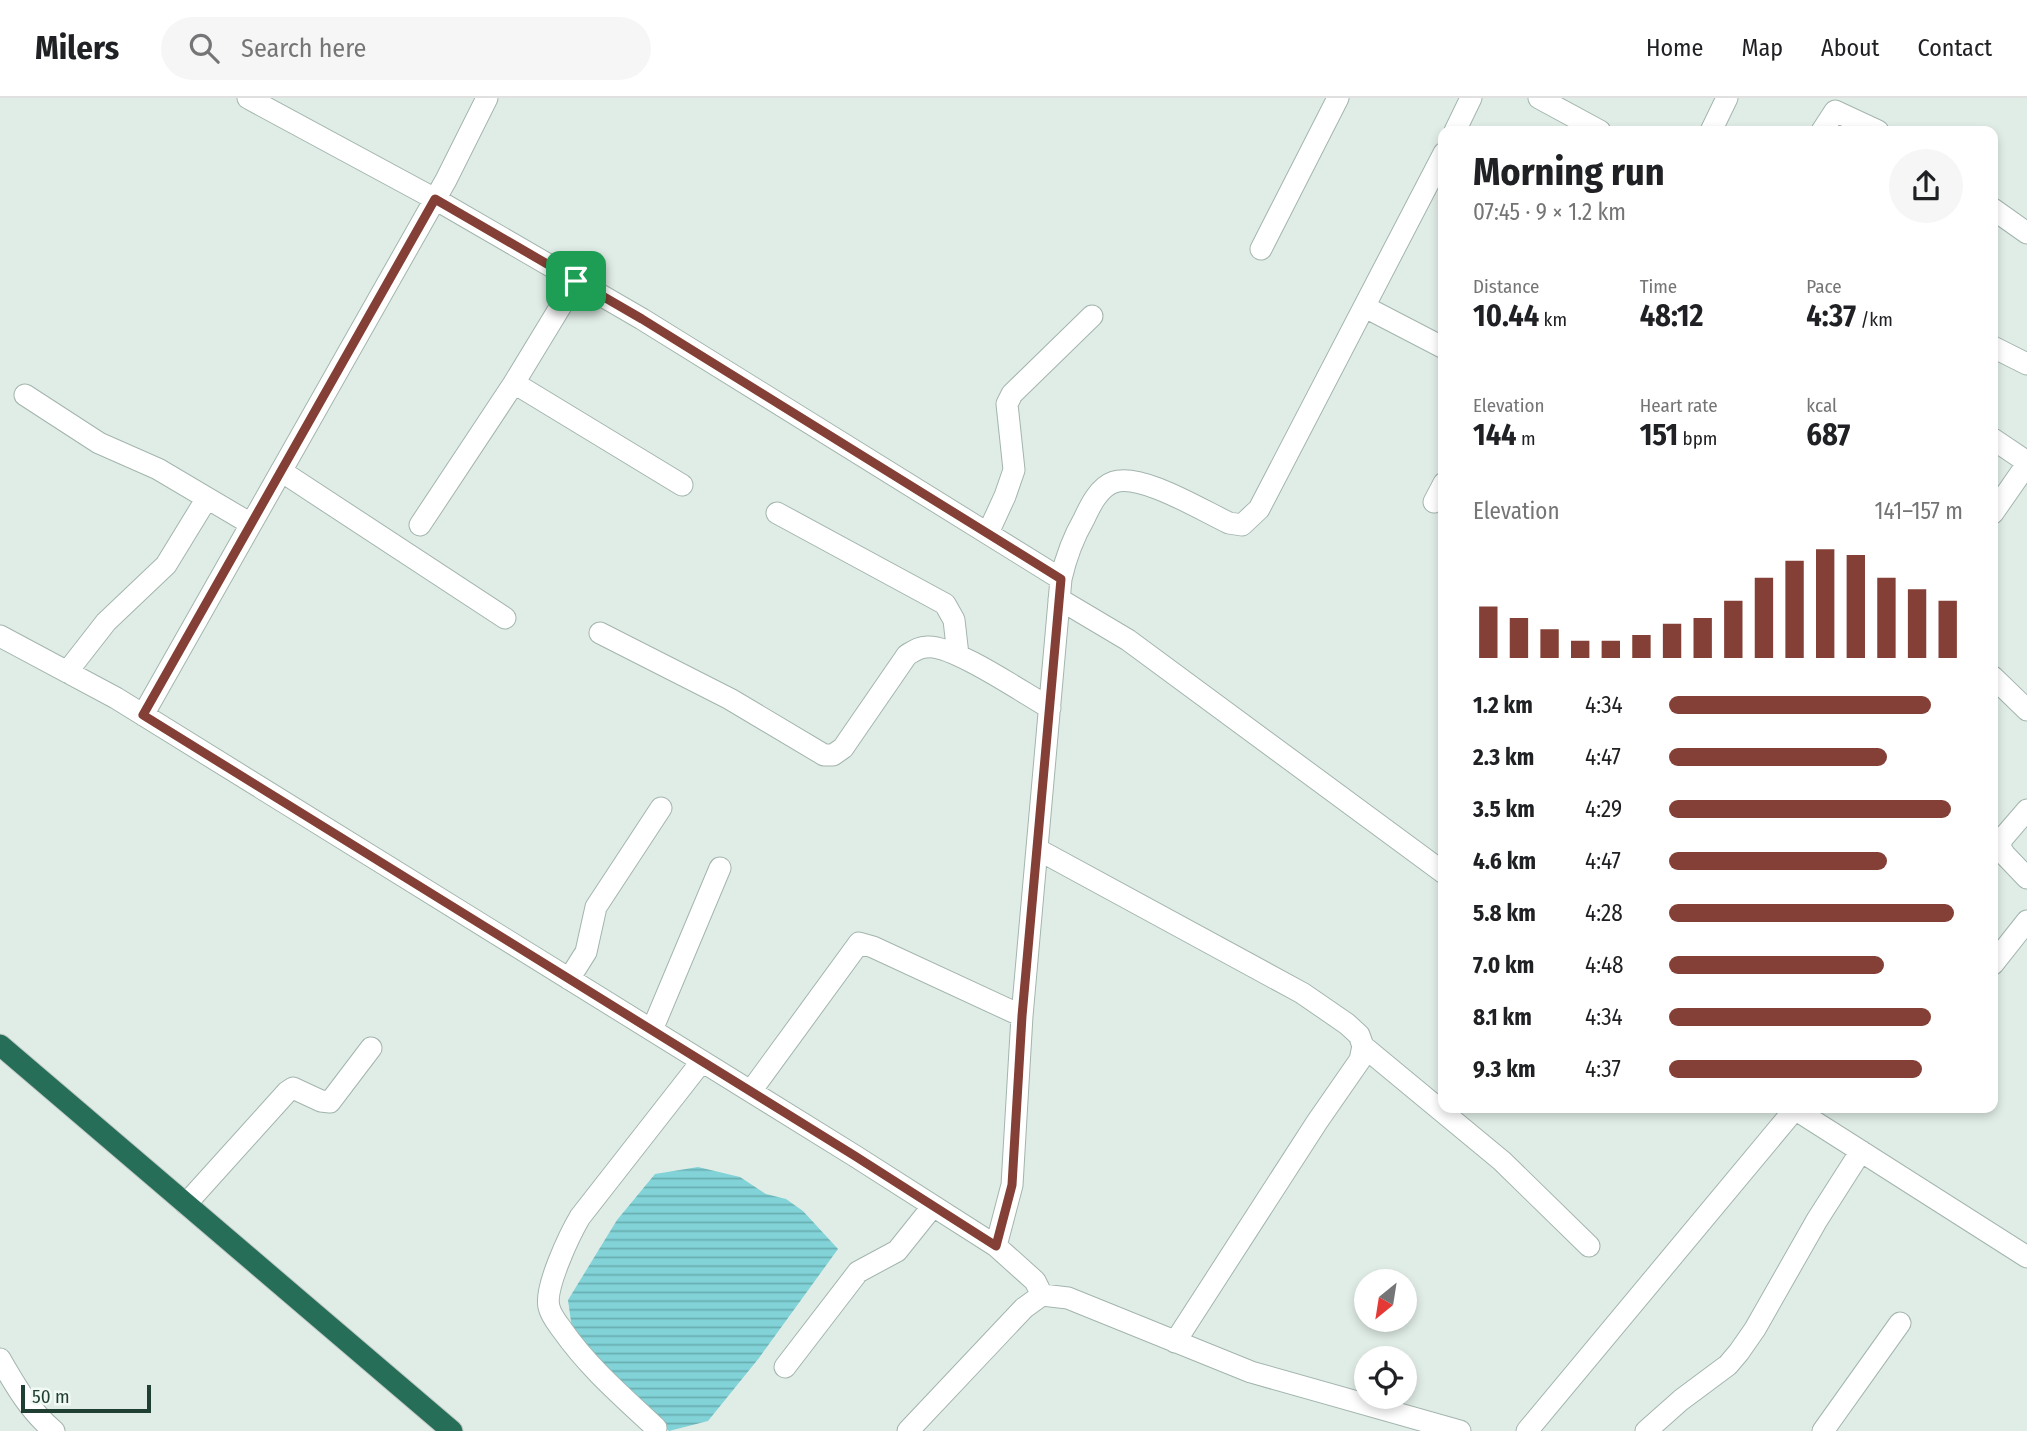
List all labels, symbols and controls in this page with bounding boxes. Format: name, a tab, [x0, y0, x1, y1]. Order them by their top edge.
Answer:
search box	[161, 17, 651, 80]
text: Milers	[35, 28, 119, 68]
icon: search	[185, 29, 223, 67]
text: Search here	[241, 33, 366, 64]
text: Home	[1646, 34, 1703, 62]
text: Map	[1741, 34, 1783, 62]
text: About	[1821, 34, 1879, 62]
text: Contact	[1917, 34, 1992, 62]
text: Morning run	[1473, 149, 1665, 195]
button: share	[1889, 149, 1963, 223]
text: 07:45 · 9 × 1.2 km	[1473, 198, 1626, 226]
pin	[546, 251, 606, 311]
icon: arrive	[557, 262, 595, 300]
text: Distance	[1473, 275, 1540, 298]
text: Time	[1640, 275, 1677, 298]
text: Pace	[1806, 275, 1842, 298]
text: 10.44	[1473, 298, 1539, 334]
text: 48:12	[1640, 298, 1703, 334]
text: 4:37	[1806, 298, 1856, 334]
text: km	[1539, 308, 1567, 331]
text: /km	[1856, 308, 1893, 331]
text: Elevation	[1473, 394, 1545, 417]
text: Heart rate	[1640, 394, 1718, 417]
text: kcal	[1806, 394, 1837, 417]
text: 144	[1473, 417, 1517, 453]
text: 151	[1640, 417, 1678, 453]
text: 687	[1806, 417, 1850, 453]
text: m	[1517, 427, 1536, 450]
text: bpm	[1678, 427, 1717, 450]
text: Elevation	[1473, 497, 1560, 525]
text: 141–157 m	[1874, 497, 1963, 525]
text: 1.2 km	[1473, 691, 1533, 719]
text: 4:34	[1585, 691, 1623, 719]
text: 2.3 km	[1473, 743, 1534, 771]
text: 4:47	[1585, 743, 1621, 771]
text: 3.5 km	[1473, 795, 1535, 823]
text: 4:29	[1585, 795, 1622, 823]
text: 4.6 km	[1473, 847, 1536, 875]
text: 4:47	[1585, 847, 1621, 875]
text: 5.8 km	[1473, 899, 1536, 927]
text: 4:28	[1585, 899, 1623, 927]
text: 7.0 km	[1473, 951, 1534, 979]
text: 4:48	[1585, 951, 1624, 979]
text: 8.1 km	[1473, 1003, 1532, 1031]
text: 4:34	[1585, 1003, 1623, 1031]
text: 9.3 km	[1473, 1055, 1535, 1083]
text: 4:37	[1585, 1055, 1621, 1083]
north arrow	[1354, 1269, 1418, 1332]
map controls	[1354, 1269, 1417, 1409]
button: locate	[1354, 1346, 1417, 1409]
scale bar	[21, 1382, 150, 1414]
text: 50 m	[32, 1385, 70, 1408]

